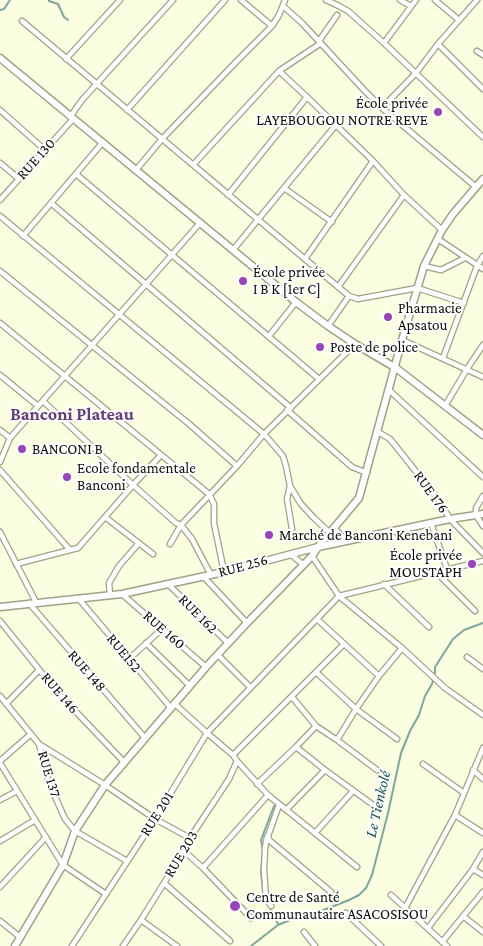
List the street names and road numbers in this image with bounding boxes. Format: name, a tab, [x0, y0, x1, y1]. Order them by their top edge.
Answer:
street label: RUE 130	[13, 135, 59, 183]
street label: RUE 176	[410, 467, 452, 517]
street label: RUE 256	[216, 551, 270, 581]
street label: RUE 162	[175, 591, 221, 637]
street label: RUE 160	[139, 607, 189, 653]
street label: RUE152	[103, 630, 145, 676]
street label: RUE 148	[64, 646, 110, 696]
street label: RUE 146	[37, 669, 83, 717]
street label: RUE 137	[33, 749, 65, 799]
street label: RUE 201	[136, 788, 178, 840]
street label: RUE 203	[160, 827, 202, 881]

